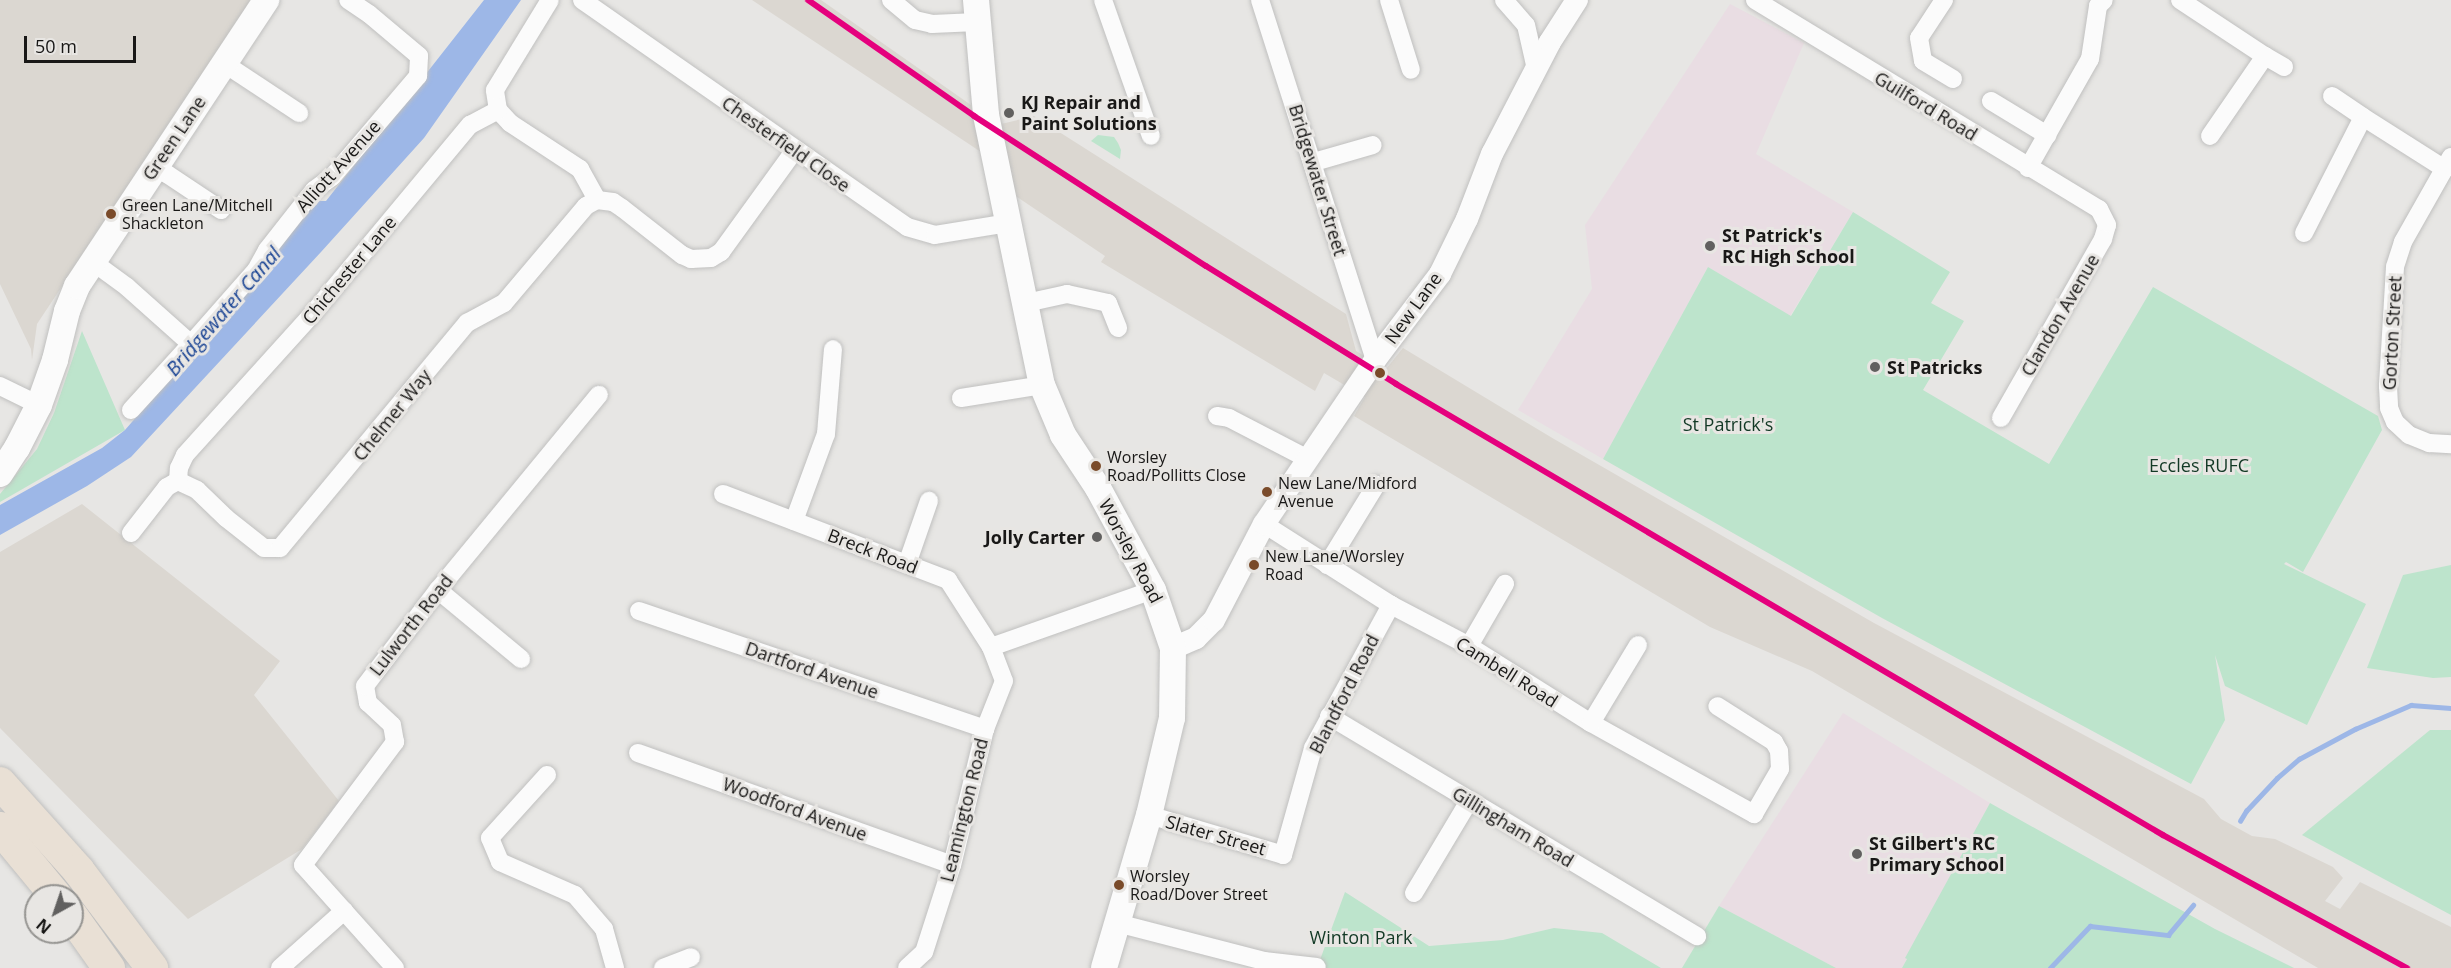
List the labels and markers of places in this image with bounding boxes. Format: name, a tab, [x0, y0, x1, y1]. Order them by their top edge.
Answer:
place label: KJ Repair and Paint Solutions	[1021, 92, 1157, 134]
marker: KJ Repair and Paint Solutions	[1002, 106, 1016, 120]
place label: Green Lane/Mitchell Shackleton	[122, 195, 273, 233]
marker: Green Lane/Mitchell Shackleton	[105, 208, 117, 220]
place label: St Patrick's RC High School	[1722, 225, 1855, 268]
marker: St Patrick's RC High School	[1703, 239, 1717, 253]
place label: St Patricks	[1887, 356, 1982, 378]
marker: St Patricks	[1868, 360, 1882, 374]
unlabelled marker	[1374, 367, 1386, 379]
place label: Worsley Road/Pollitts Close	[1107, 447, 1246, 485]
marker: Worsley Road/Pollitts Close	[1090, 460, 1102, 472]
place label: New Lane/Midford Avenue	[1278, 473, 1417, 511]
marker: New Lane/Midford Avenue	[1261, 486, 1273, 498]
place label: Jolly Carter	[985, 526, 1085, 548]
marker: Jolly Carter	[1090, 530, 1104, 544]
place label: New Lane/Worsley Road	[1265, 546, 1404, 584]
marker: New Lane/Worsley Road	[1248, 559, 1260, 571]
place label: St Gilbert's RC Primary School	[1869, 833, 2004, 876]
marker: St Gilbert's RC Primary School	[1850, 847, 1864, 861]
place label: Worsley Road/Dover Street	[1130, 866, 1268, 904]
marker: Worsley Road/Dover Street	[1113, 879, 1125, 891]

